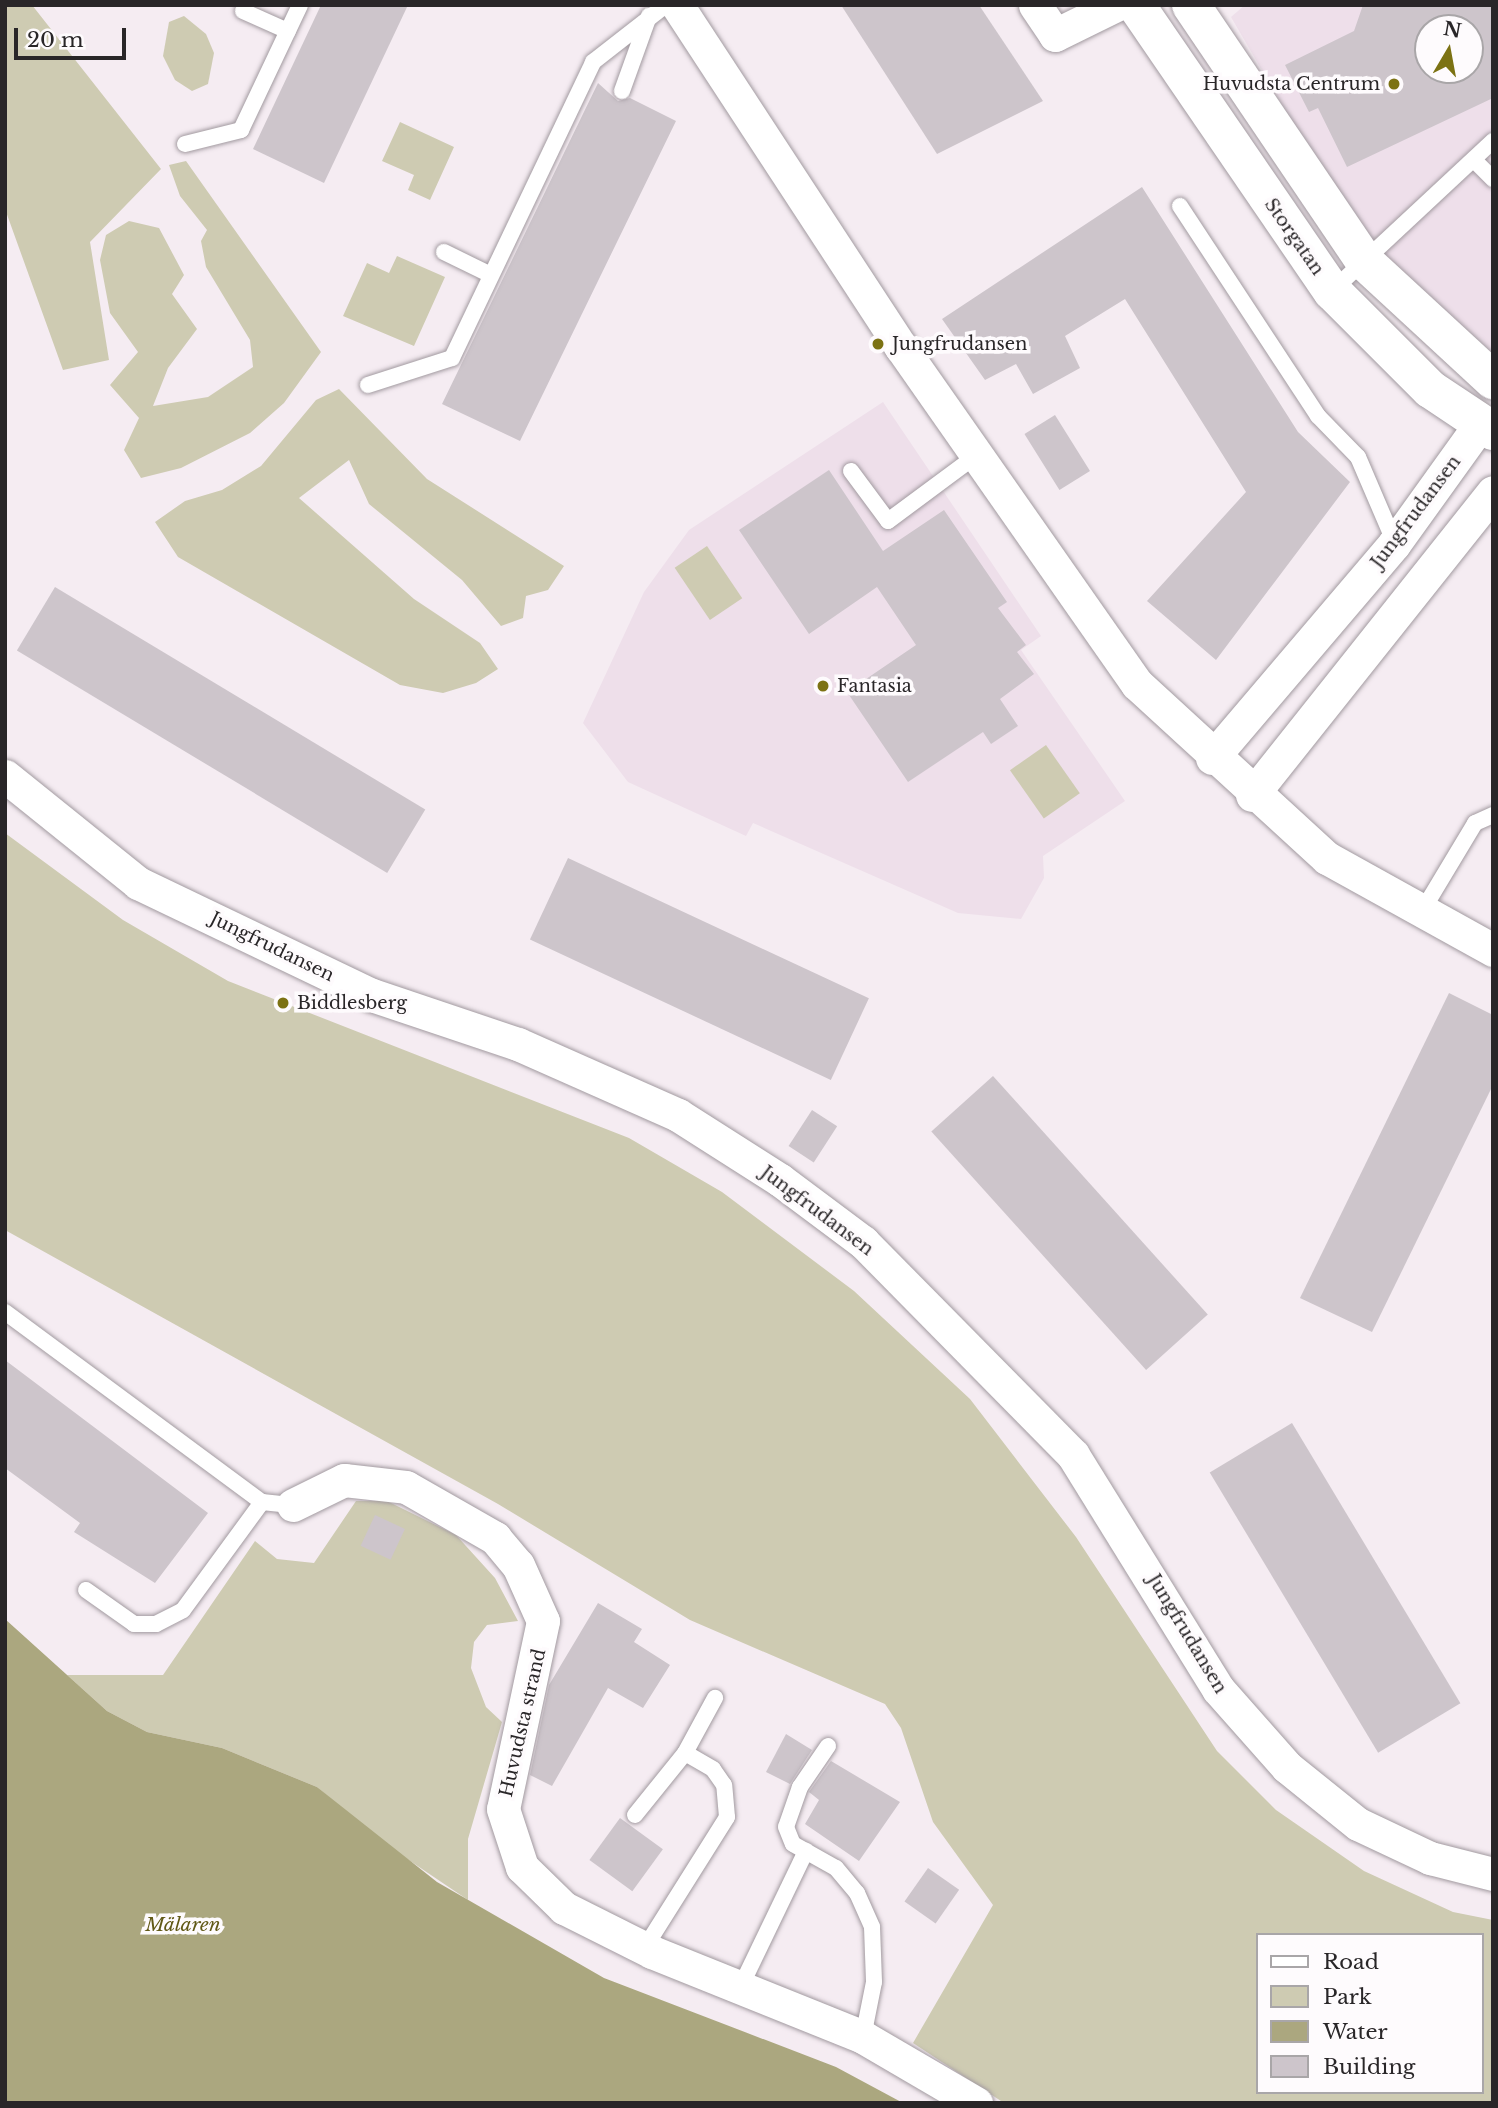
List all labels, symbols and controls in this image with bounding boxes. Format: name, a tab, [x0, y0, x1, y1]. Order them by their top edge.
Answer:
scale bar	[18, 14, 130, 58]
north arrow	[1414, 14, 1484, 84]
text: N	[1442, 17, 1463, 43]
text: 20 m	[27, 27, 84, 53]
place label: Huvudsta Centrum	[1202, 73, 1380, 95]
marker: Huvudsta Centrum	[1386, 76, 1402, 92]
street label: Storgatan	[1260, 195, 1328, 279]
place label: Jungfrudansen	[892, 333, 1027, 355]
marker: Jungfrudansen	[870, 336, 886, 352]
street label: Jungfrudansen	[1367, 451, 1465, 573]
place label: Fantasia	[837, 675, 912, 697]
marker: Fantasia	[815, 678, 831, 694]
street label: Jungfrudansen	[206, 908, 338, 986]
place label: Biddlesberg	[297, 992, 407, 1014]
marker: Biddlesberg	[275, 995, 291, 1011]
street label: Jungfrudansen	[756, 1162, 878, 1260]
street label: Jungfrudansen	[1143, 1570, 1231, 1698]
street label: Huvudsta strand	[495, 1647, 551, 1799]
water label: Mälaren	[145, 1914, 221, 1936]
legend	[1256, 1933, 1484, 2094]
text: Road	[1323, 1949, 1379, 1975]
text: Park	[1323, 1984, 1372, 2010]
text: Water	[1323, 2019, 1387, 2045]
text: Building	[1323, 2054, 1415, 2080]

